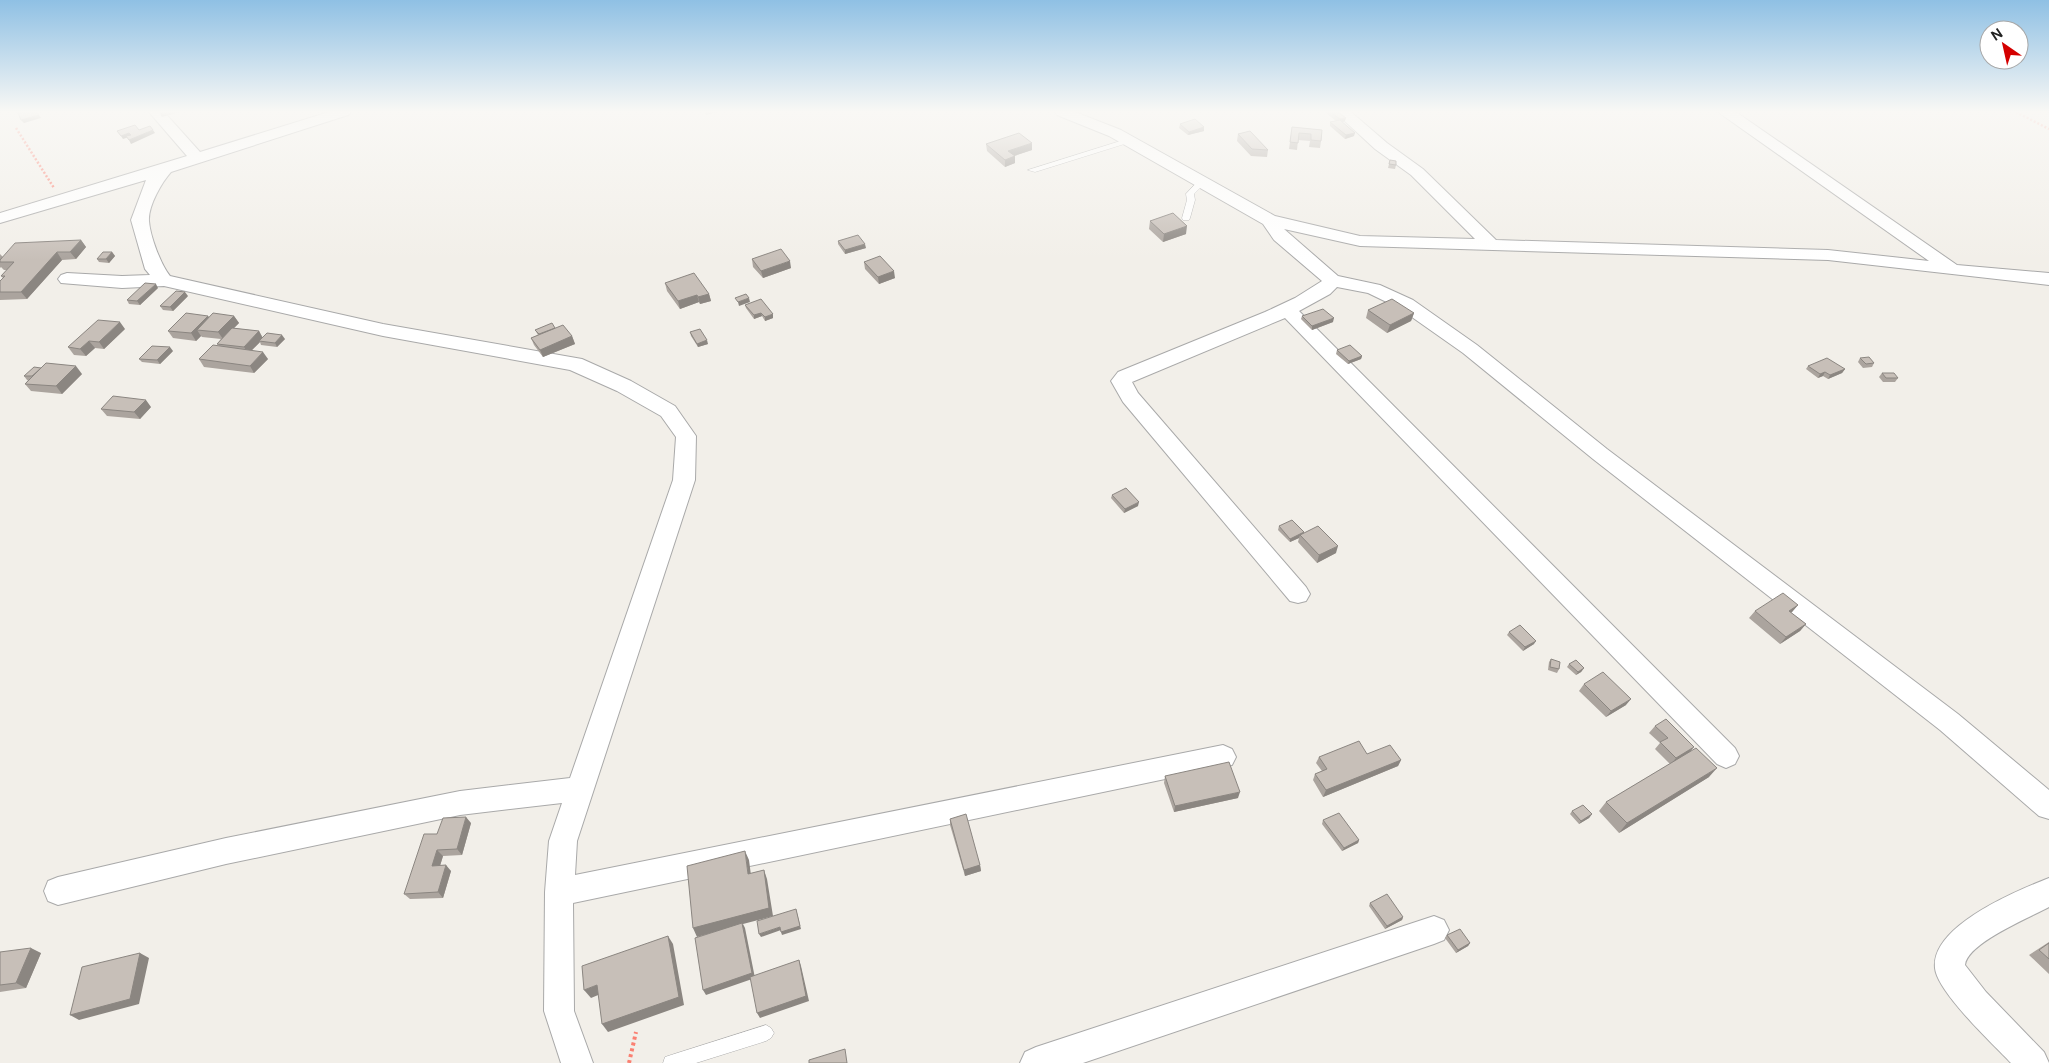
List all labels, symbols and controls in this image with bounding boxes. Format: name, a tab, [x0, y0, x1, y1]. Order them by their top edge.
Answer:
north arrow	[1979, 20, 2029, 70]
text: N	[1987, 24, 2006, 45]

